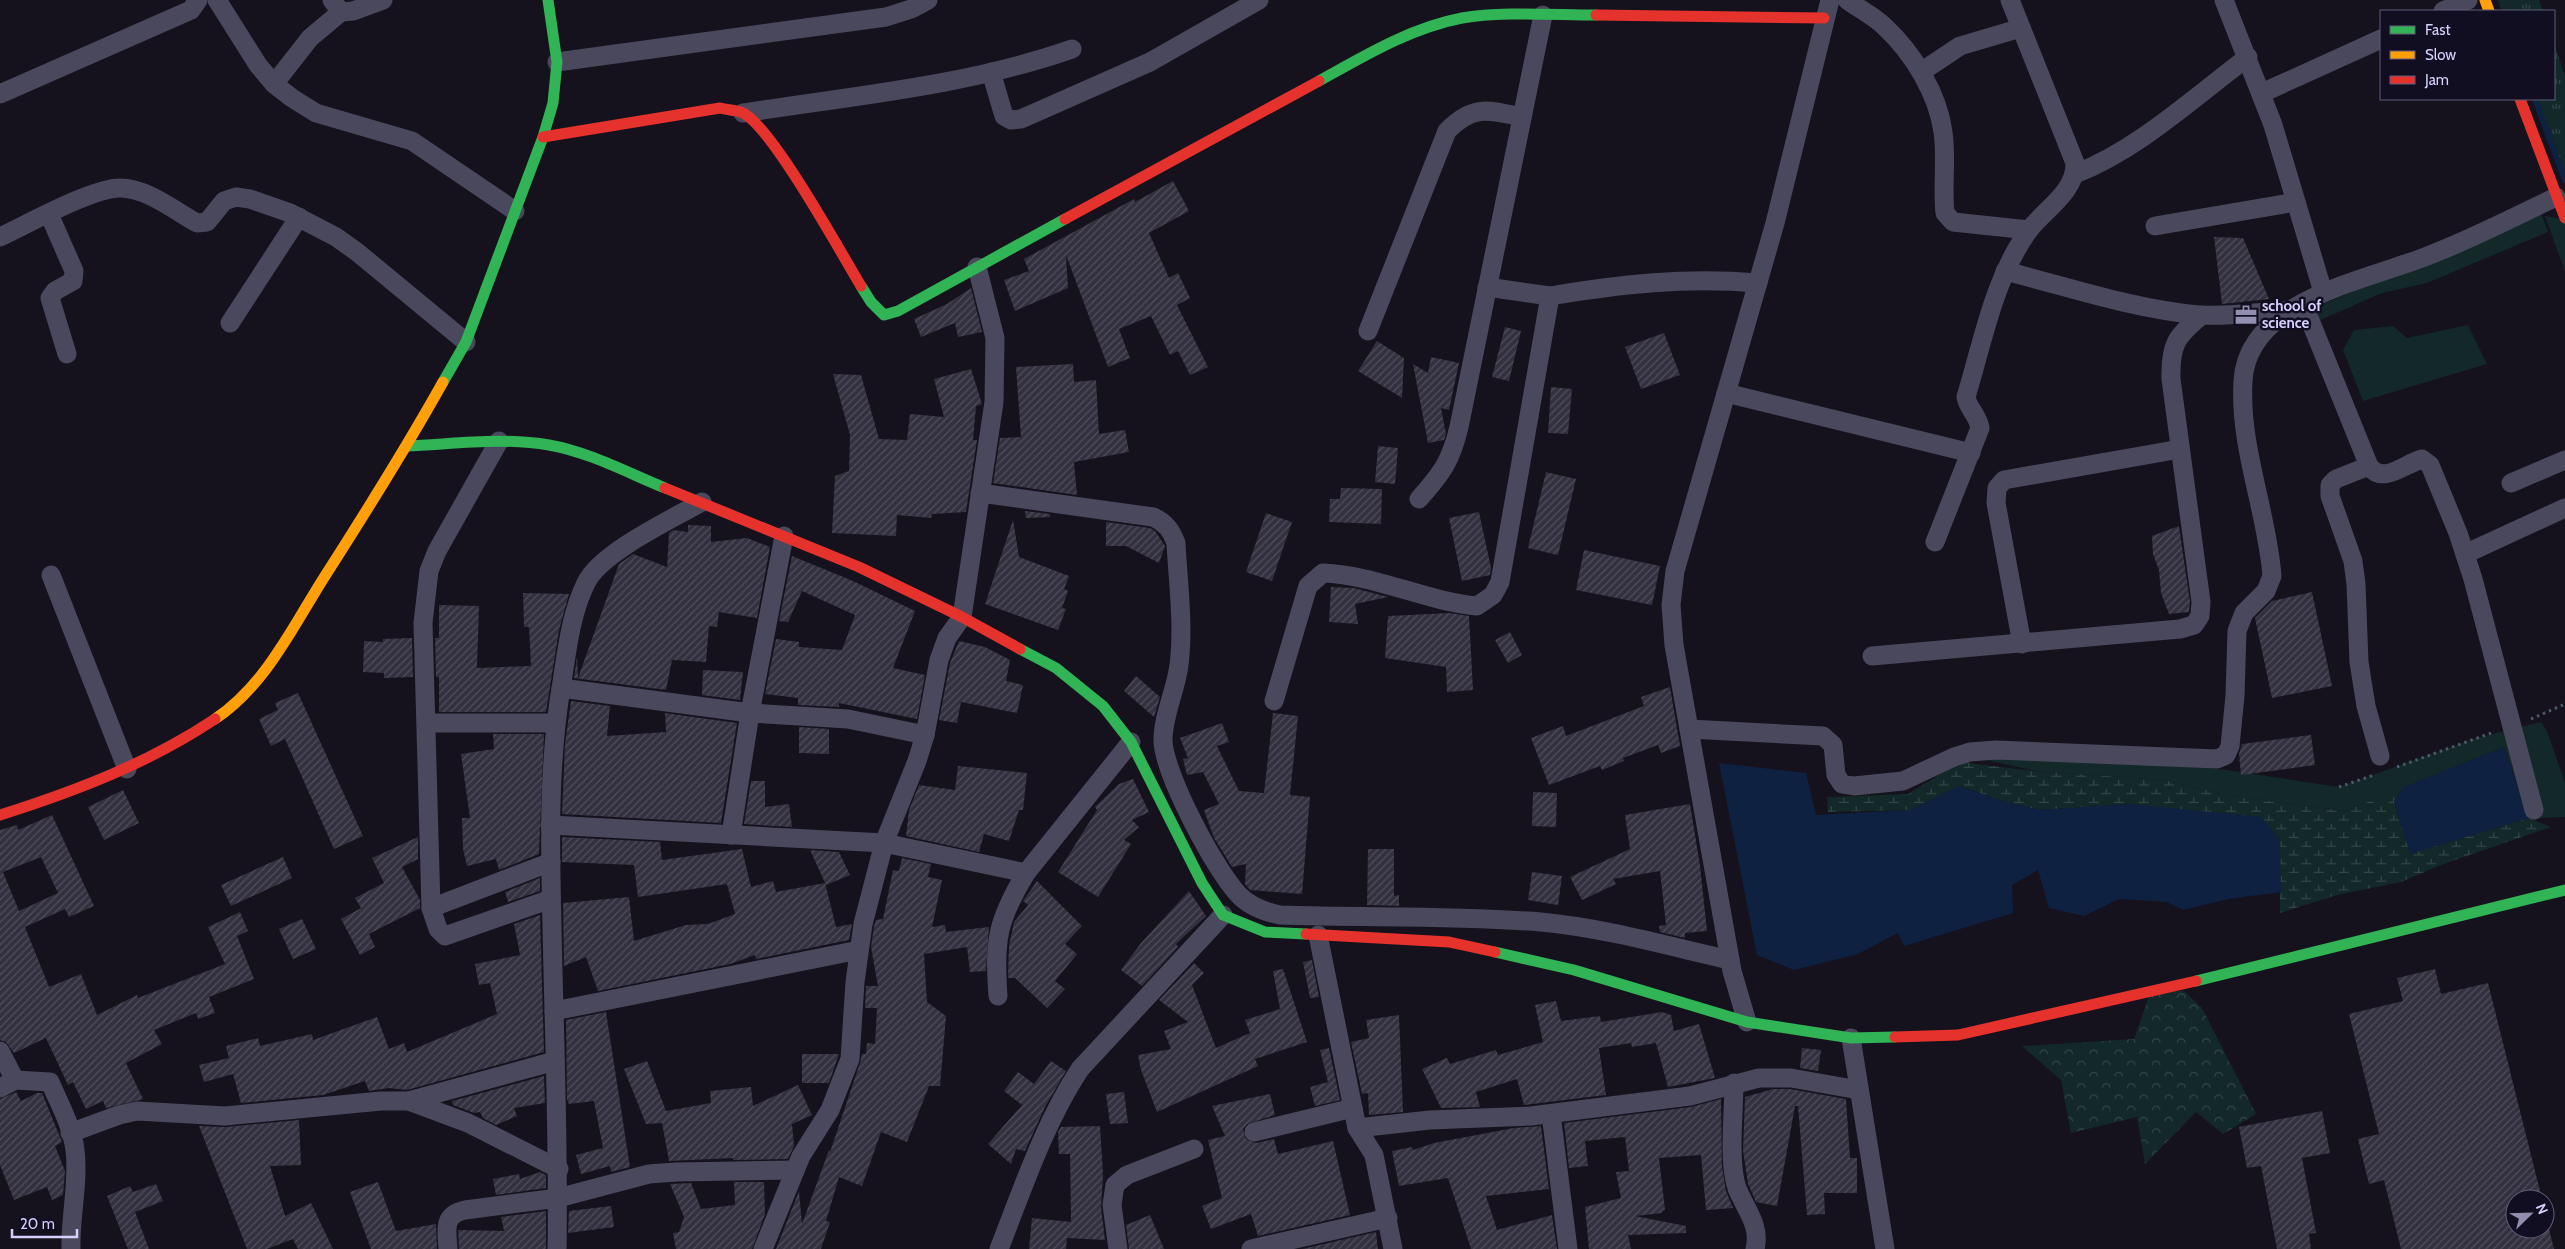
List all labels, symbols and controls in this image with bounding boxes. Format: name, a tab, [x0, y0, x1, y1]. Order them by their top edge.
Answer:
legend	[2380, 10, 2555, 100]
text: Fast	[2425, 21, 2450, 39]
text: Slow	[2425, 46, 2456, 64]
text: Jam	[2424, 71, 2449, 89]
place label: school of science	[2262, 297, 2321, 332]
office icon: school of science	[2233, 302, 2259, 328]
north arrow	[2505, 1189, 2555, 1239]
text: N	[2532, 1201, 2552, 1217]
scale bar	[12, 1206, 78, 1238]
text: 20 m	[20, 1215, 55, 1233]

